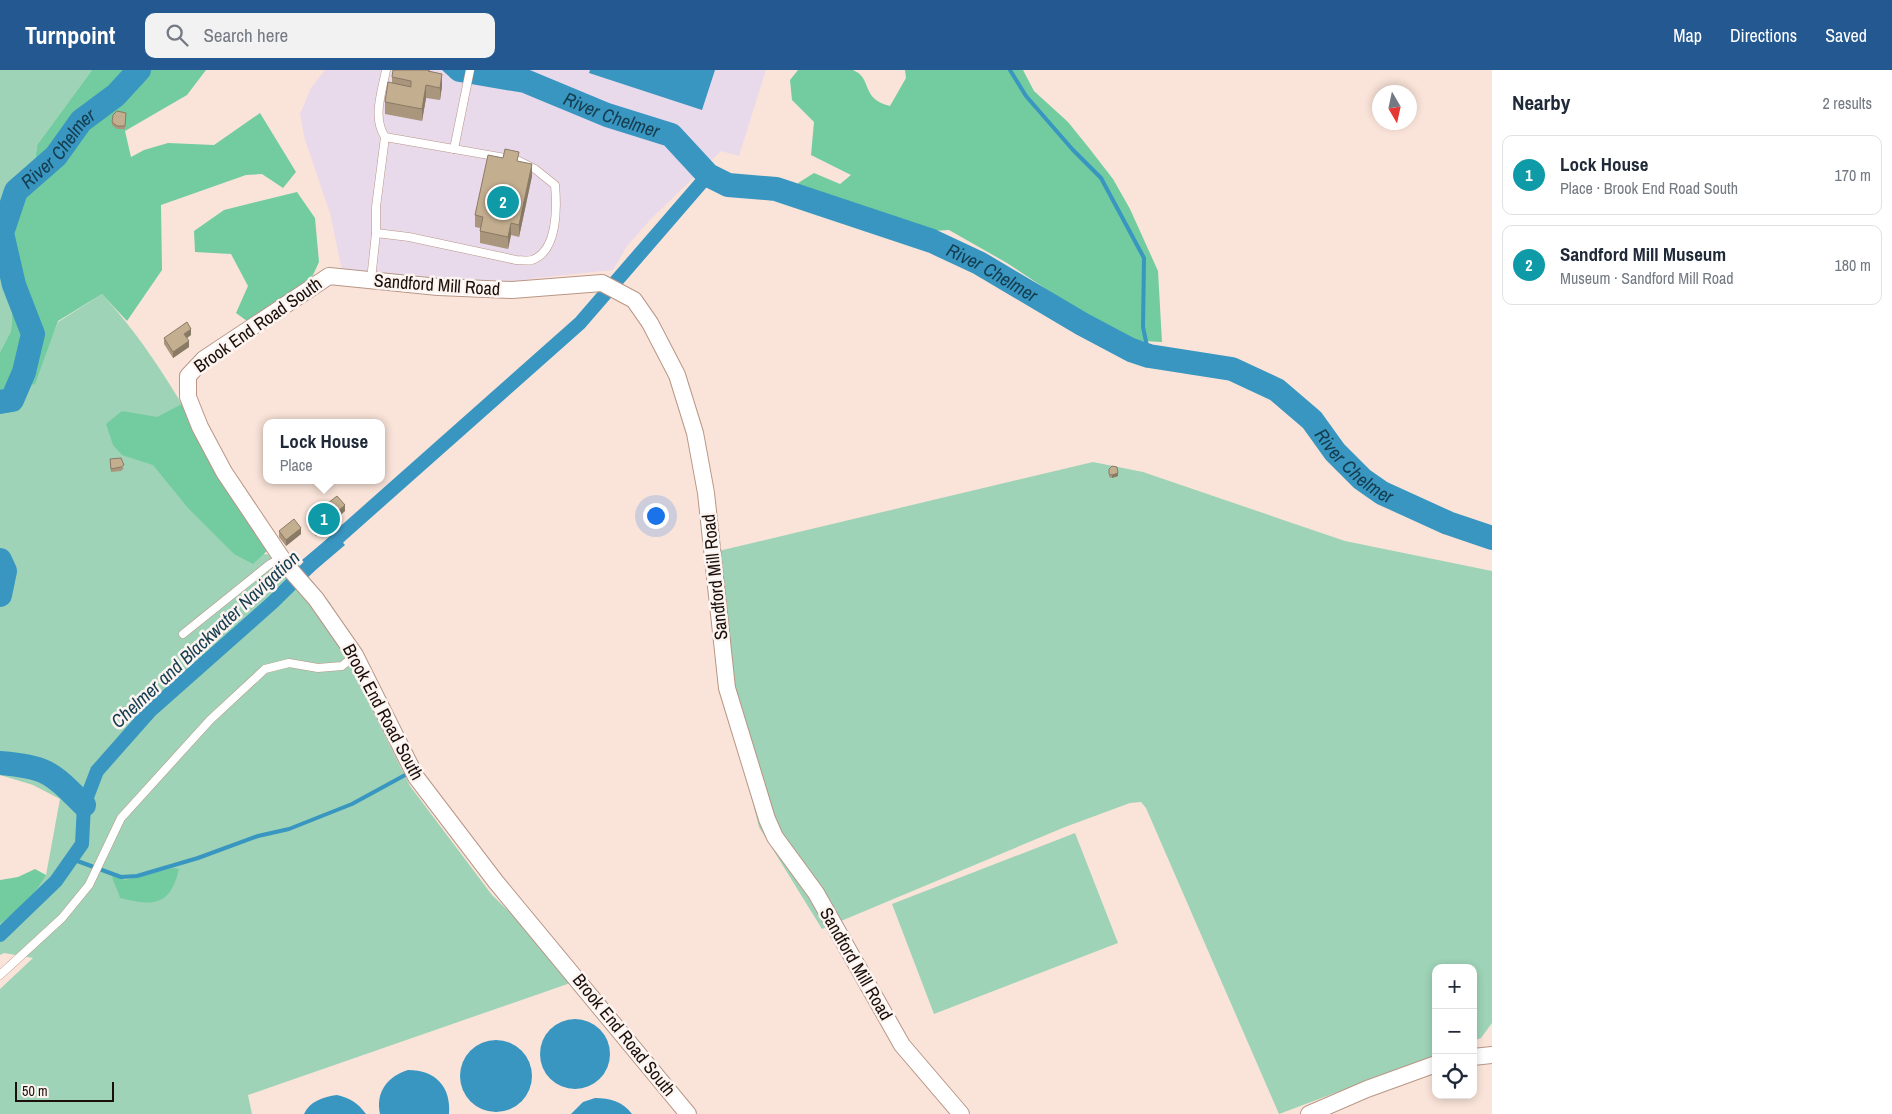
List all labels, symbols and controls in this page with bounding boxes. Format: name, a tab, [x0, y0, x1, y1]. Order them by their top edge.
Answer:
search box	[145, 13, 495, 58]
text: Turnpoint	[25, 19, 115, 51]
icon: search	[163, 21, 191, 49]
text: Search here	[203, 22, 288, 48]
text: Map	[1673, 23, 1702, 48]
text: Directions	[1730, 23, 1797, 48]
text: Saved	[1825, 23, 1867, 48]
water label: River Chelmer	[560, 85, 664, 144]
north arrow	[1372, 85, 1417, 130]
text: Nearby	[1512, 88, 1570, 117]
text: 2 results	[1822, 92, 1872, 114]
water label: River Chelmer	[15, 102, 101, 194]
text: Lock House	[1560, 151, 1648, 177]
text: 1	[1525, 164, 1533, 186]
text: 170 m	[1835, 164, 1871, 186]
text: Place · Brook End Road South	[1560, 177, 1738, 199]
pin: 2	[487, 183, 519, 221]
water label: River Chelmer	[942, 237, 1043, 308]
text: Sandford Mill Museum	[1560, 241, 1726, 267]
text: 2	[1525, 254, 1533, 276]
text: 180 m	[1835, 254, 1871, 276]
text: Museum · Sandford Mill Road	[1560, 267, 1734, 289]
street label: Sandford Mill Road	[373, 268, 501, 301]
street label: Brook End Road South	[189, 271, 327, 378]
popup	[263, 419, 385, 484]
water label: River Chelmer	[1309, 423, 1398, 510]
text: Lock House	[280, 428, 368, 454]
text: Place	[280, 454, 313, 476]
pin: 1	[308, 500, 340, 538]
your location	[643, 503, 669, 529]
street label: Sandford Mill Road	[695, 513, 734, 641]
water label: Chelmer and Blackwater Navigation	[105, 544, 305, 734]
street label: Brook End Road South	[337, 639, 430, 784]
street label: Sandford Mill Road	[814, 903, 899, 1025]
map controls	[1432, 964, 1477, 1099]
button: +	[1432, 964, 1477, 1009]
street label: Brook End Road South	[567, 968, 682, 1101]
button: −	[1432, 1009, 1477, 1054]
button: locate	[1432, 1054, 1477, 1099]
scale bar	[15, 1079, 114, 1102]
text: 50 m	[22, 1082, 48, 1100]

